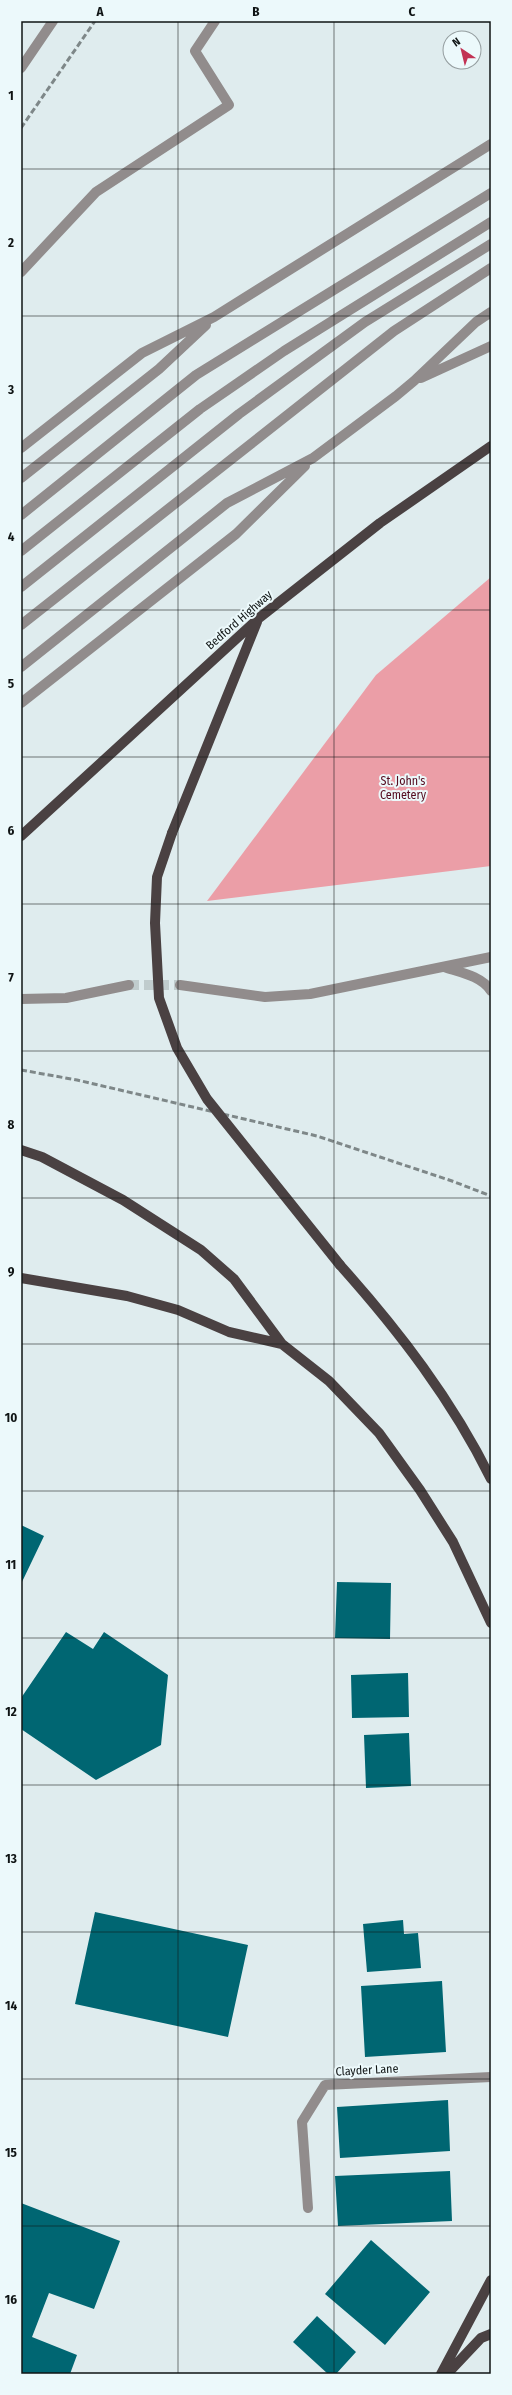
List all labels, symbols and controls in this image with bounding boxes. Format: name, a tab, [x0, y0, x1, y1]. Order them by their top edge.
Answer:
text: A	[95, 4, 104, 19]
text: B	[252, 4, 260, 19]
text: C	[409, 4, 416, 19]
north arrow	[442, 30, 482, 70]
text: N	[450, 35, 463, 49]
text: 1	[8, 88, 14, 103]
text: 2	[7, 235, 14, 250]
text: 3	[7, 382, 14, 397]
text: 4	[8, 529, 15, 544]
street label: Bedford Highway	[203, 587, 275, 652]
text: 5	[8, 676, 14, 691]
park label: St. John's Cemetery	[380, 774, 427, 802]
text: 6	[8, 823, 15, 838]
text: 7	[8, 970, 14, 985]
text: 8	[8, 1117, 15, 1132]
text: 9	[8, 1264, 15, 1279]
text: 10	[5, 1410, 17, 1425]
text: 11	[6, 1557, 16, 1572]
text: 12	[5, 1704, 17, 1719]
text: 13	[5, 1851, 17, 1866]
text: 14	[5, 1998, 17, 2013]
street label: Clayder Lane	[335, 2061, 399, 2079]
text: 15	[5, 2145, 17, 2160]
text: 16	[5, 2292, 17, 2307]

